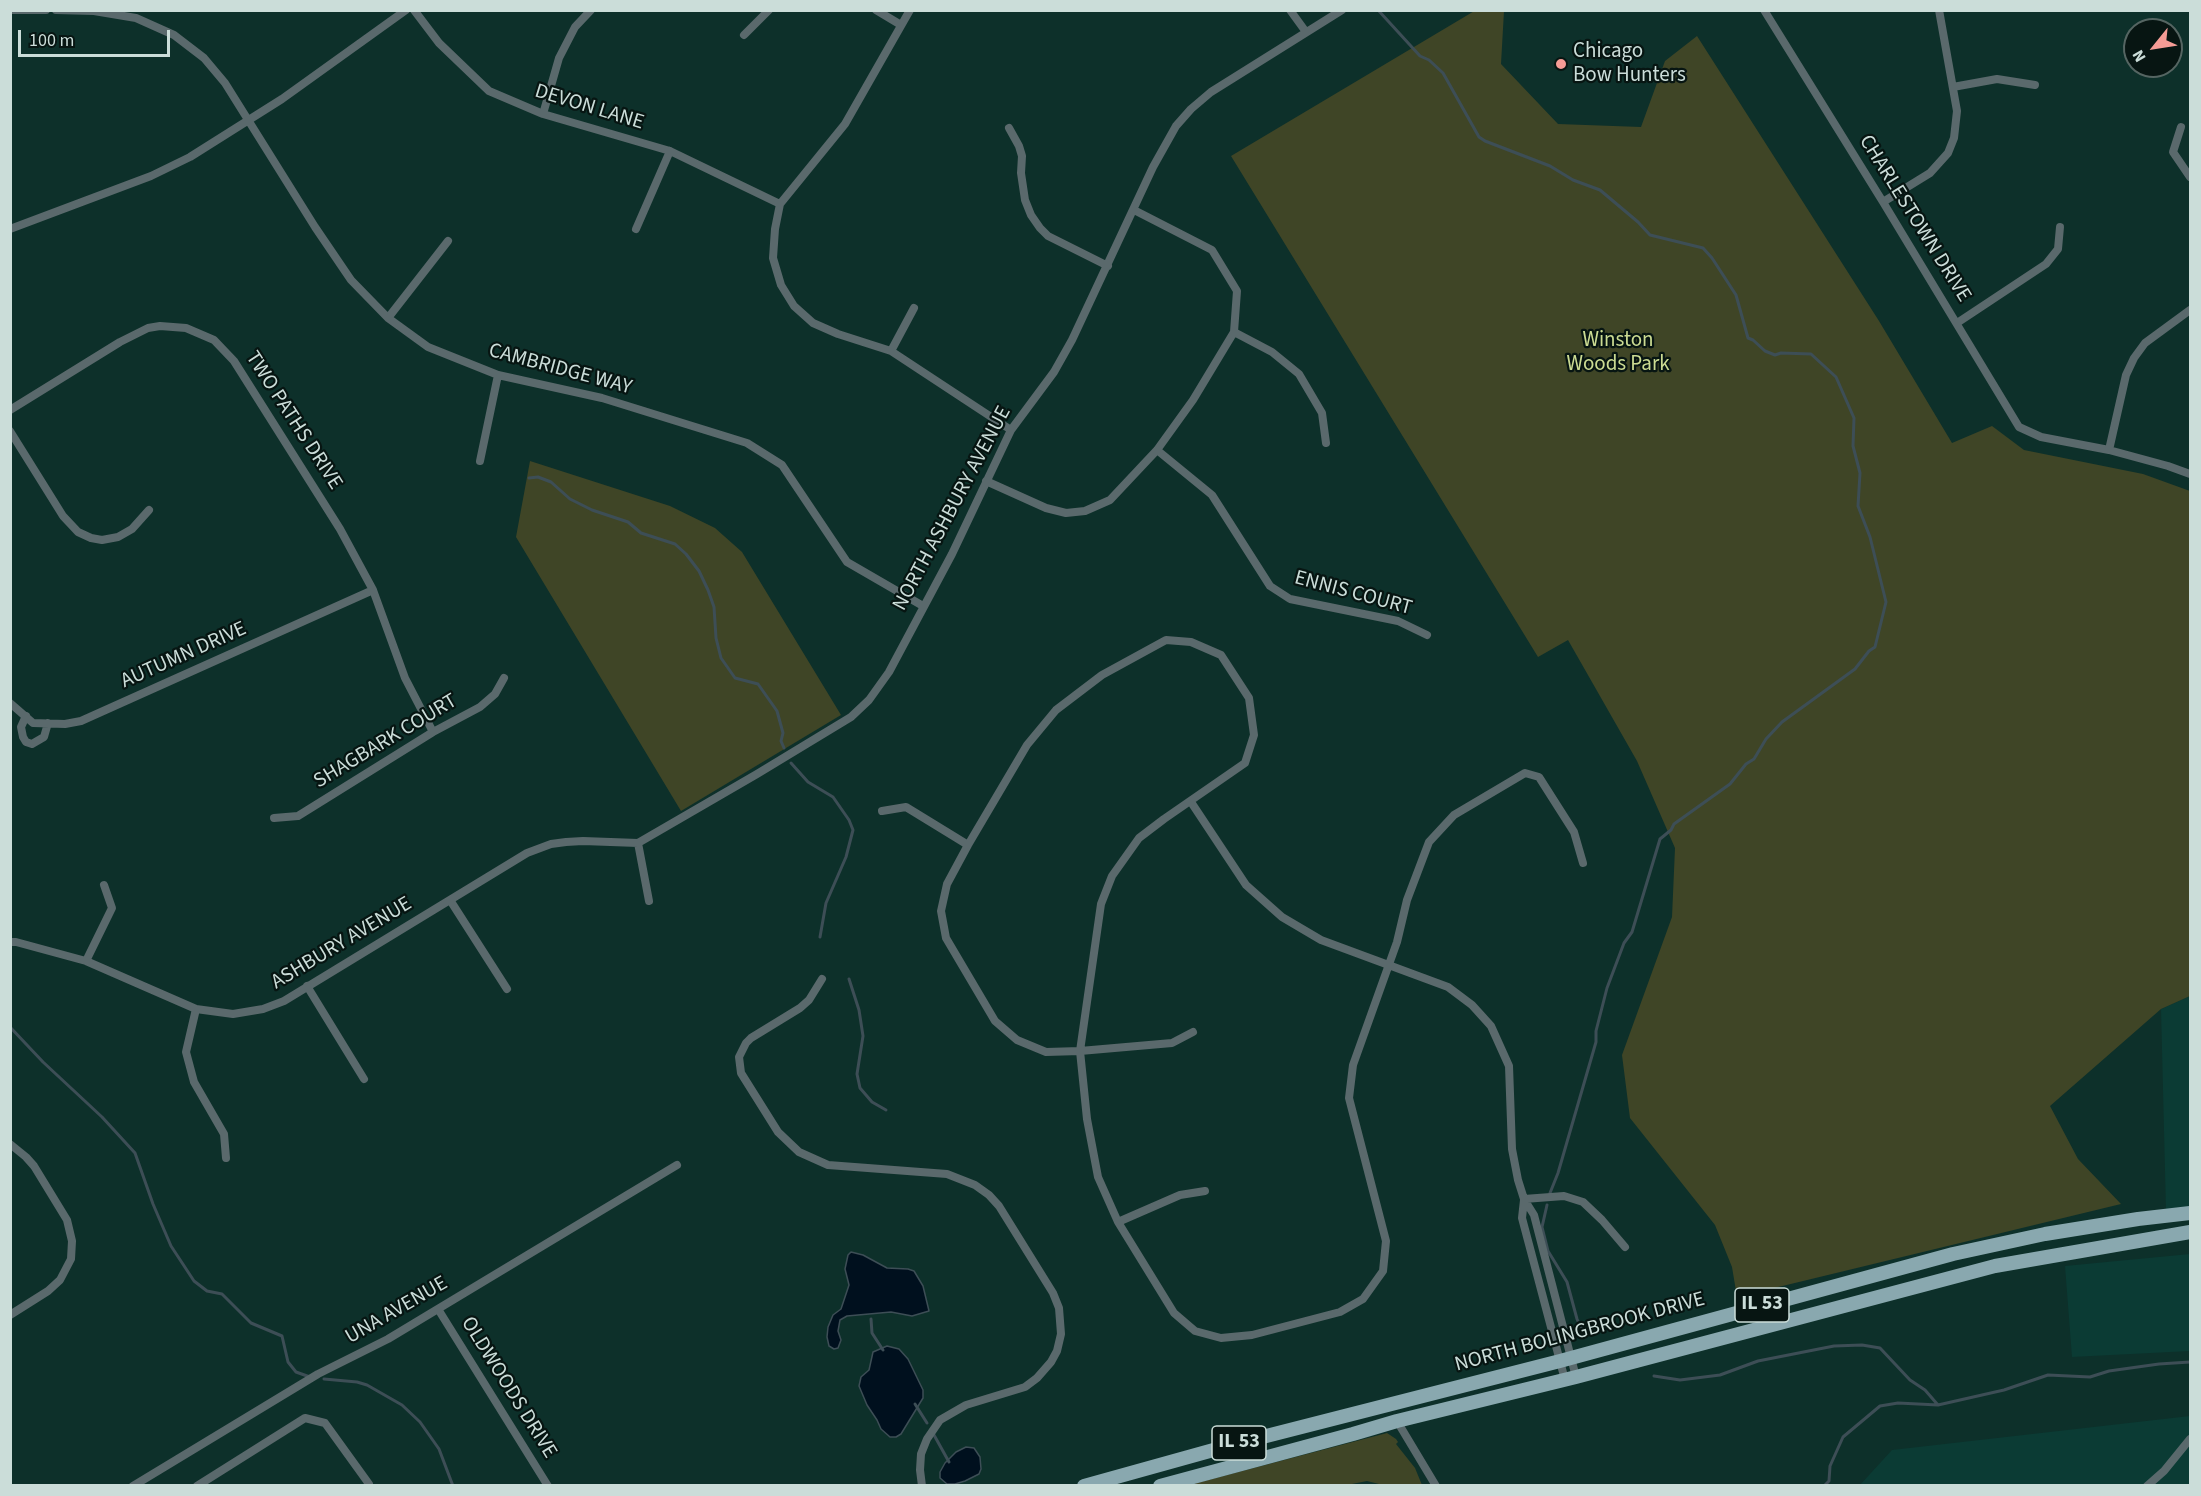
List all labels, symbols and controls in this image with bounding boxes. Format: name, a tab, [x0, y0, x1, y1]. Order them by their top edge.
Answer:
scale bar	[21, 18, 172, 56]
north arrow	[2123, 18, 2183, 78]
text: 100 m	[29, 28, 74, 53]
place label: Chicago Bow Hunters	[1573, 39, 1686, 89]
text: N	[2127, 46, 2151, 66]
marker: Chicago Bow Hunters	[1554, 57, 1568, 71]
street label: DEVON LANE	[531, 79, 647, 137]
street label: CHARLESTOWN DRIVE	[1852, 131, 1976, 307]
park label: Winston Woods Park	[1566, 328, 1670, 378]
street label: CAMBRIDGE WAY	[486, 339, 634, 401]
street label: TWO PATHS DRIVE	[239, 347, 347, 495]
street label: NORTH ASHBURY AVENUE	[888, 402, 1018, 616]
street label: ENNIS COURT	[1291, 566, 1415, 622]
street label: AUTUMN DRIVE	[117, 617, 251, 695]
street label: SHAGBARK COURT	[310, 689, 462, 795]
street label: ASHBURY AVENUE	[267, 892, 417, 996]
street label: UNA AVENUE	[341, 1272, 453, 1350]
street label: NORTH BOLINGBROOK DRIVE	[1452, 1287, 1708, 1379]
road number: IL 53	[1735, 1288, 1789, 1322]
street label: OLDWOODS DRIVE	[454, 1313, 562, 1463]
road number: IL 53	[1212, 1426, 1266, 1460]

